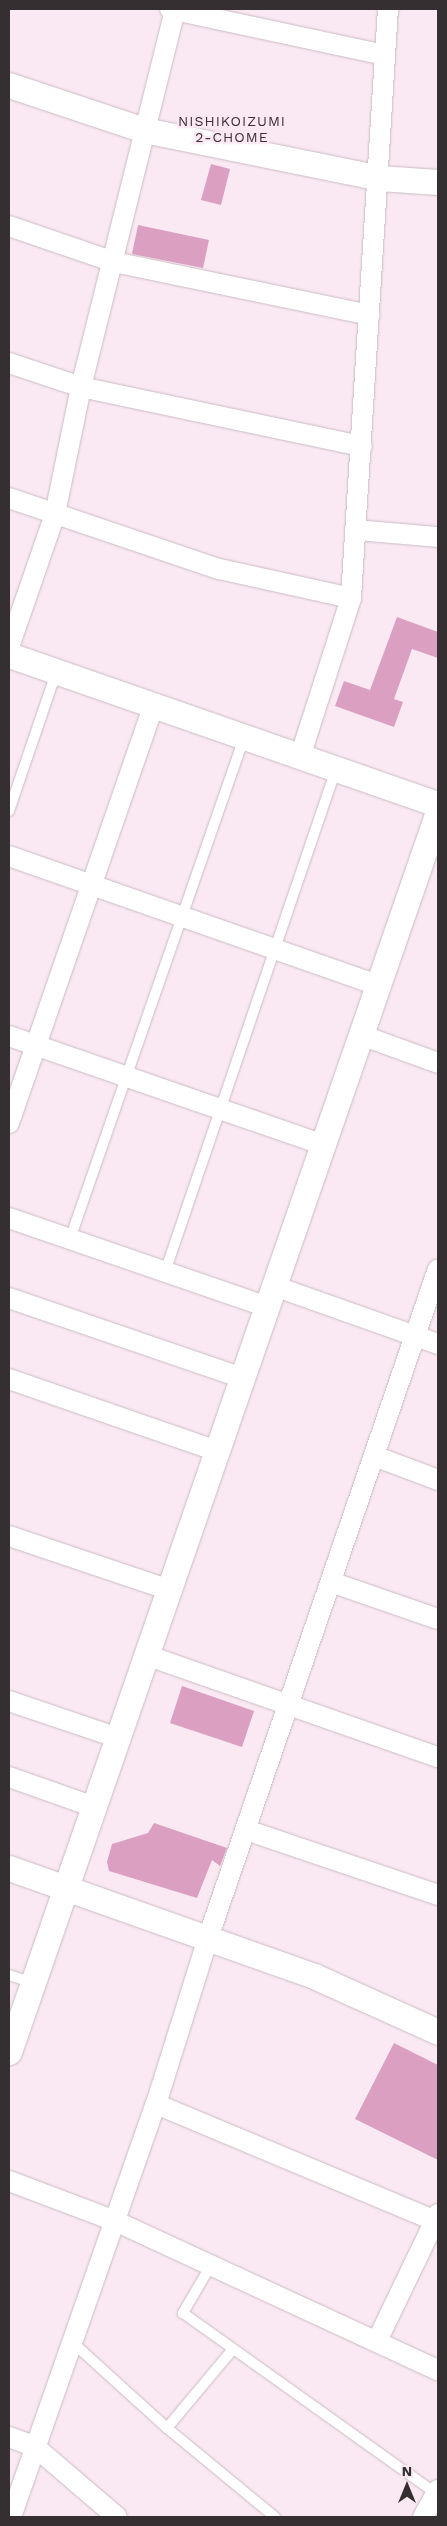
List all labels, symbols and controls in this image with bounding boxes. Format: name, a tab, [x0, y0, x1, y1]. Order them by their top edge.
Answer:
district label: NISHIKOIZUMI 2-CHOME	[176, 113, 288, 146]
north arrow	[382, 2461, 432, 2511]
text: N	[402, 2463, 412, 2479]

